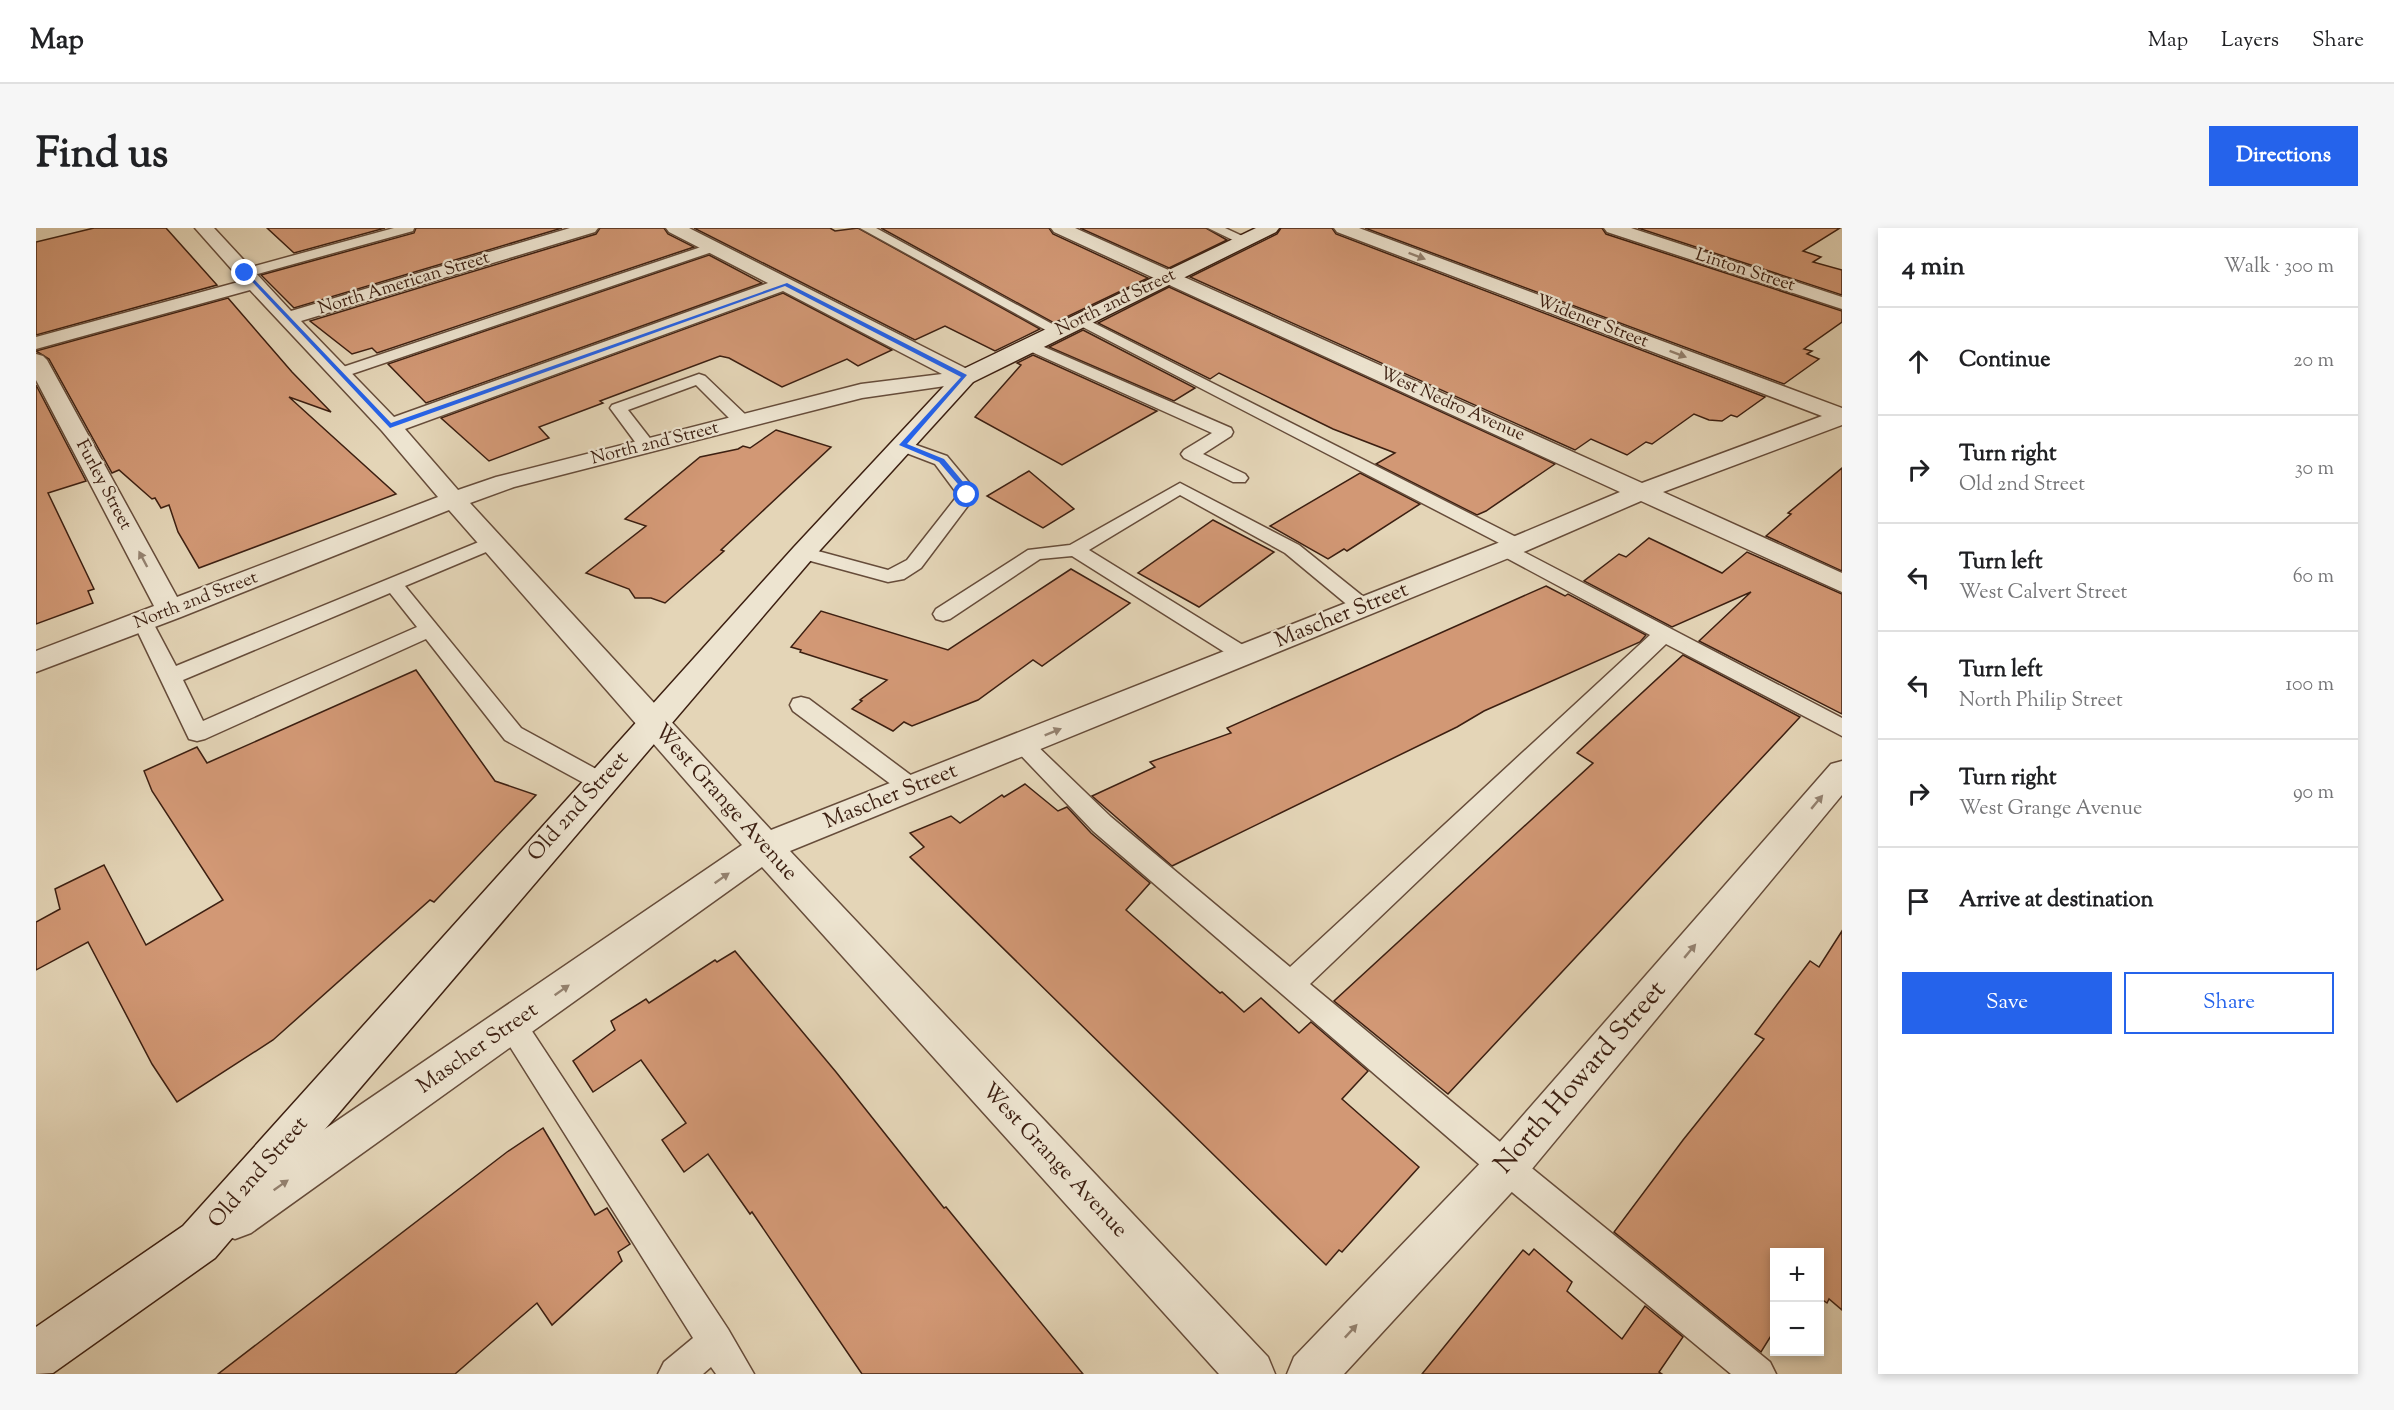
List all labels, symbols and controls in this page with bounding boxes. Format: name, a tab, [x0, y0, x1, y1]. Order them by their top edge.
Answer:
text: Map	[30, 21, 84, 61]
text: Map	[2148, 26, 2188, 56]
text: Layers	[2221, 26, 2279, 56]
text: Share	[2312, 26, 2364, 56]
text: Find us	[36, 126, 168, 186]
button: Directions	[2209, 126, 2358, 186]
street label: Linton Street	[1692, 243, 1798, 299]
street label: North American Street	[315, 246, 493, 322]
text: 4 min	[1902, 249, 1965, 286]
one-way arrow	[1408, 252, 1426, 261]
text: Walk · 300 m	[2224, 253, 2334, 282]
route end	[231, 259, 257, 285]
street label: North 2nd Street	[1052, 263, 1180, 343]
street label: Widener Street	[1532, 289, 1652, 355]
icon: ahead	[1902, 345, 1935, 378]
text: Continue	[1959, 345, 2050, 377]
text: 20 m	[2293, 347, 2334, 376]
one-way arrow	[1669, 350, 1687, 360]
street label: West Nedro Avenue	[1375, 361, 1529, 449]
street label: North 2nd Street	[588, 416, 722, 472]
street label: Furley Street	[68, 435, 138, 535]
text: Turn right	[1959, 439, 2056, 471]
icon: right	[1902, 453, 1935, 486]
text: 30 m	[2295, 455, 2334, 484]
text: Old 2nd Street	[1959, 471, 2085, 500]
route start	[953, 481, 979, 507]
text: Turn left	[1959, 547, 2042, 579]
one-way arrow	[138, 550, 148, 567]
icon: left	[1902, 561, 1935, 594]
text: 60 m	[2293, 563, 2334, 592]
street label: North 2nd Street	[130, 565, 262, 637]
street label: Mascher Street	[1270, 574, 1414, 657]
text: West Calvert Street	[1959, 579, 2127, 608]
text: Turn left	[1959, 655, 2042, 687]
icon: left	[1902, 669, 1935, 702]
text: 100 m	[2285, 671, 2334, 700]
text: North Philip Street	[1959, 687, 2123, 716]
street label: West Grange Avenue	[646, 717, 804, 889]
one-way arrow	[1044, 726, 1062, 736]
street label: Old 2nd Street	[521, 744, 638, 869]
street label: Mascher Street	[819, 755, 963, 838]
text: Turn right	[1959, 763, 2056, 795]
icon: right	[1902, 777, 1935, 810]
text: 90 m	[2293, 779, 2334, 808]
one-way arrow	[1810, 795, 1823, 810]
text: West Grange Avenue	[1959, 795, 2142, 824]
one-way arrow	[713, 872, 729, 884]
icon: arrive	[1902, 885, 1935, 918]
text: Arrive at destination	[1959, 885, 2154, 917]
one-way arrow	[1684, 943, 1697, 959]
button: Save	[1902, 972, 2112, 1034]
button: Share	[2124, 972, 2334, 1034]
street label: North Howard Street	[1486, 973, 1676, 1183]
one-way arrow	[554, 984, 570, 996]
street label: Mascher Street	[411, 995, 546, 1103]
street label: West Grange Avenue	[974, 1076, 1134, 1246]
street label: Old 2nd Street	[201, 1110, 317, 1236]
one-way arrow	[273, 1179, 289, 1191]
map controls	[1770, 1248, 1824, 1356]
button: +	[1770, 1248, 1824, 1302]
button: −	[1770, 1302, 1824, 1356]
one-way arrow	[1344, 1325, 1358, 1339]

